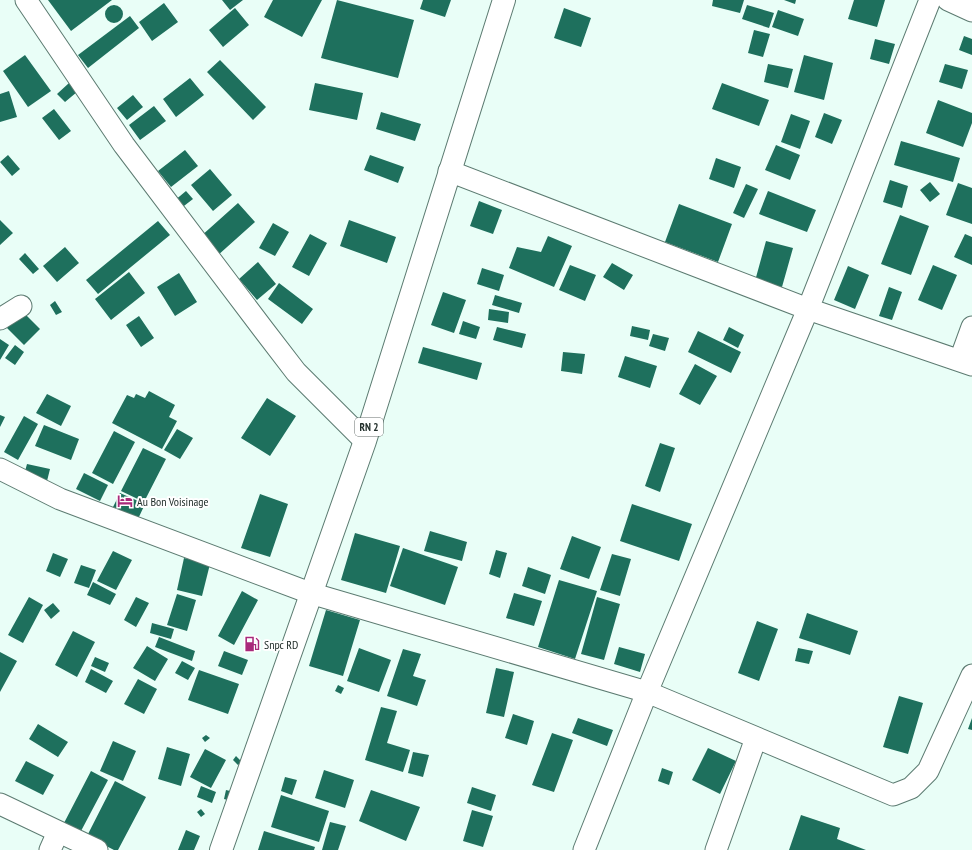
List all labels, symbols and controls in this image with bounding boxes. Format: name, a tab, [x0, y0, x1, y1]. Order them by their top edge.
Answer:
road number: RN 2	[355, 418, 383, 436]
hotel icon: Au Bon Voisinage	[116, 492, 134, 510]
place label: Au Bon Voisinage	[137, 494, 208, 509]
fuel station icon: Snpc RD	[243, 635, 261, 653]
place label: Snpc RD	[264, 637, 298, 652]

